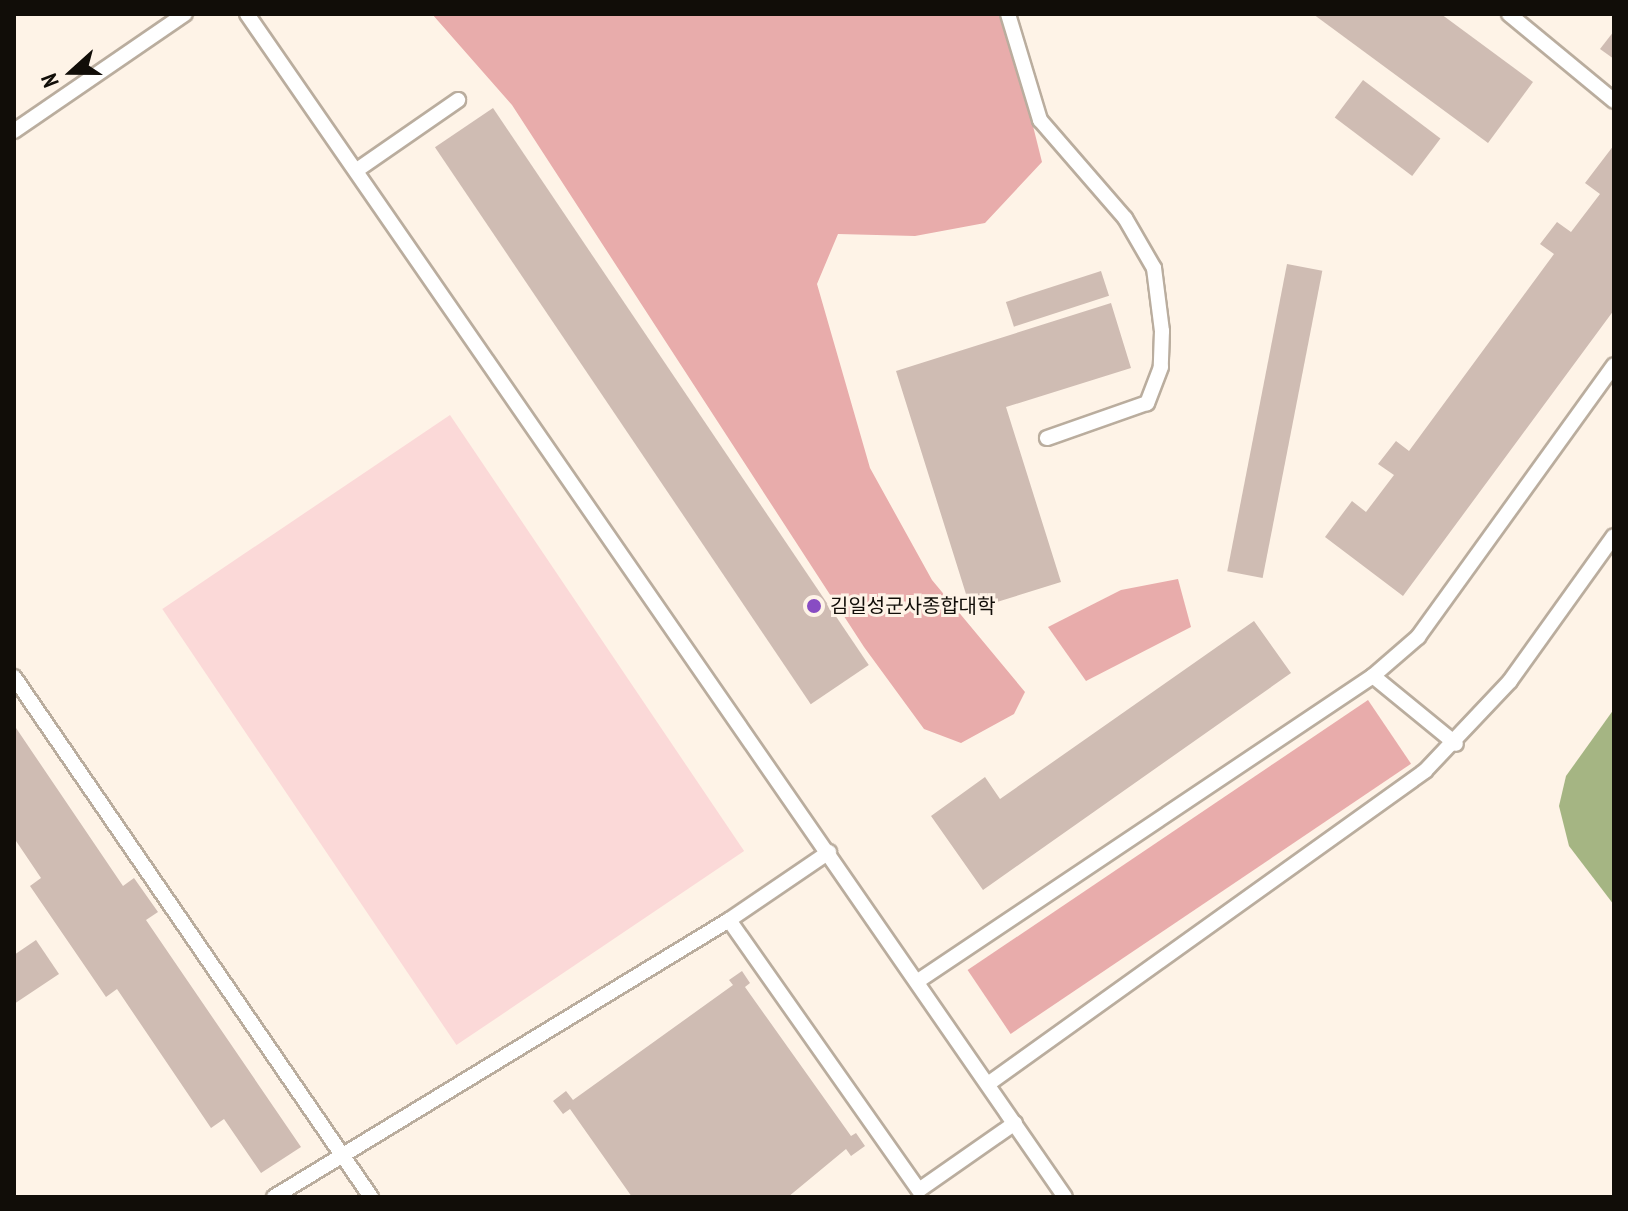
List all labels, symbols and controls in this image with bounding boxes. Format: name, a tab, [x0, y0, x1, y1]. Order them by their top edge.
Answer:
north arrow	[32, 32, 112, 112]
text: N	[34, 70, 65, 91]
place label: 김일성군사종합대학	[830, 594, 996, 618]
marker: 김일성군사종합대학	[805, 597, 823, 615]

